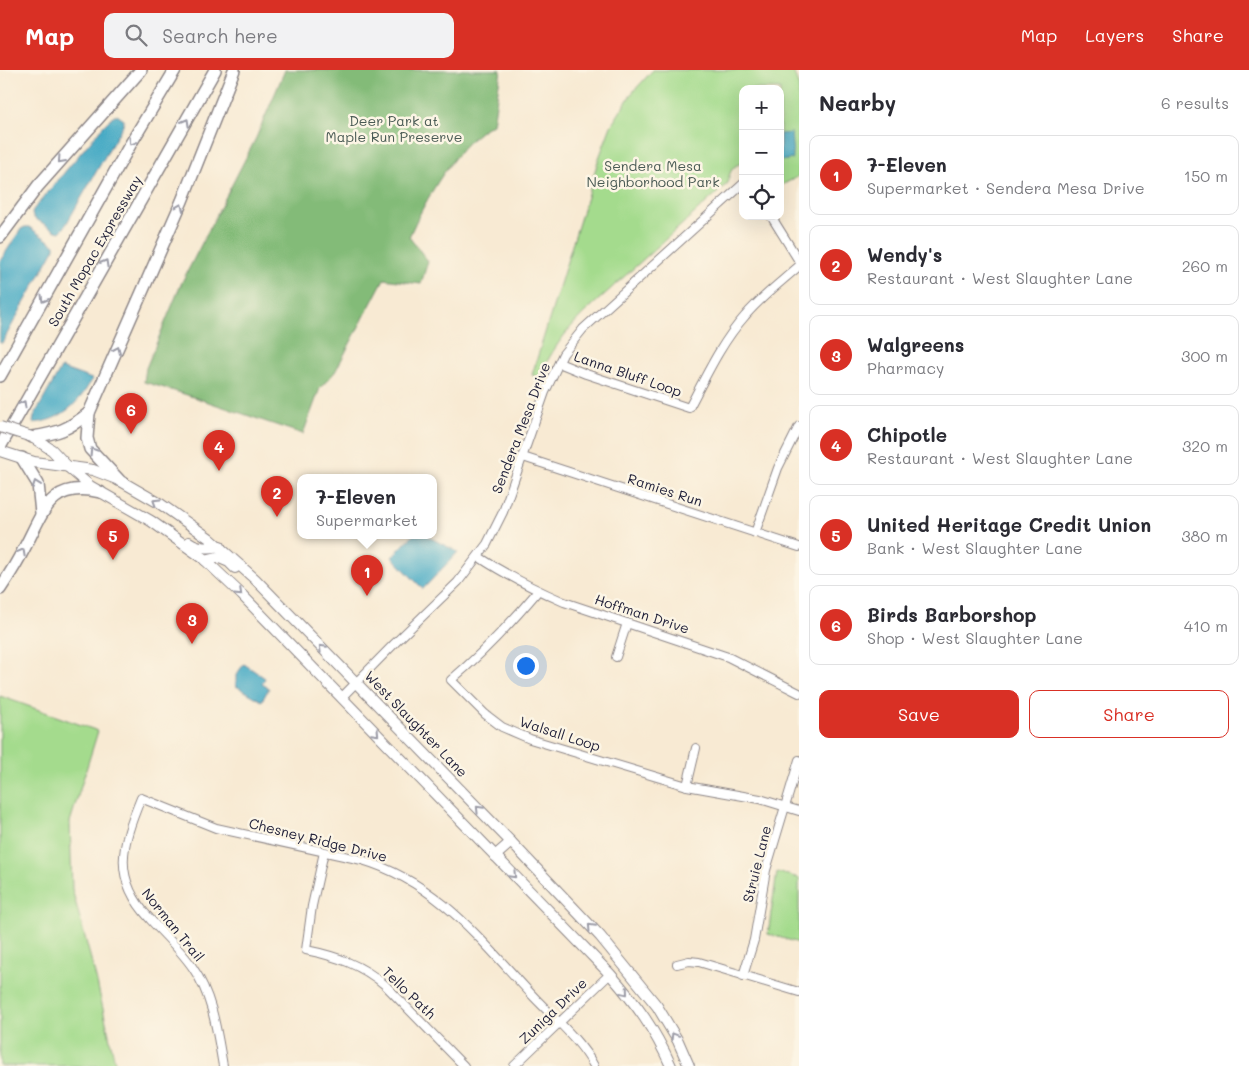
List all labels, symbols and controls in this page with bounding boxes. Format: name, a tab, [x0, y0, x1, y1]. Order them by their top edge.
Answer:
search box	[104, 13, 454, 58]
text: Map	[25, 20, 74, 51]
icon: search	[122, 21, 150, 49]
text: Search here	[162, 23, 278, 48]
text: Map	[1021, 23, 1057, 47]
text: Layers	[1085, 23, 1144, 47]
text: Share	[1172, 23, 1224, 47]
map controls	[739, 85, 784, 220]
button: +	[739, 85, 784, 130]
text: Nearby	[819, 89, 896, 116]
text: 6 results	[1161, 92, 1229, 113]
park label: Deer Park at Maple Run Preserve	[326, 111, 462, 146]
one-way arrow	[179, 119, 189, 128]
button: −	[739, 130, 784, 175]
one-way arrow	[128, 136, 138, 145]
text: 7-Eleven	[867, 152, 947, 177]
one-way arrow	[58, 155, 67, 164]
park label: Sendera Mesa Neighborhood Park	[586, 156, 720, 191]
text: 1	[832, 165, 840, 186]
text: 150 m	[1184, 165, 1228, 186]
street label: South Mopac Expressway	[43, 172, 146, 330]
button: locate	[739, 175, 784, 220]
text: Supermarket · Sendera Mesa Drive	[867, 177, 1145, 198]
one-way arrow	[173, 203, 184, 212]
text: Wendy's	[867, 242, 942, 267]
text: 2	[832, 255, 840, 276]
text: 260 m	[1182, 255, 1228, 276]
one-way arrow	[98, 260, 108, 269]
text: Restaurant · West Slaughter Lane	[867, 267, 1133, 288]
one-way arrow	[41, 294, 51, 303]
text: Walgreens	[867, 332, 964, 357]
text: 3	[831, 345, 841, 366]
text: 300 m	[1181, 345, 1228, 366]
one-way arrow	[110, 346, 121, 355]
street label: Lanna Bluff Loop	[572, 346, 685, 401]
text: Pharmacy	[867, 357, 944, 378]
street label: Sendera Mesa Drive	[487, 360, 554, 496]
pin: 6	[115, 393, 147, 434]
one-way arrow	[17, 400, 27, 409]
text: Chipotle	[867, 422, 947, 447]
pin: 4	[203, 430, 235, 471]
text: 4	[831, 435, 841, 456]
text: 320 m	[1182, 435, 1228, 456]
one-way arrow	[89, 447, 99, 456]
text: Restaurant · West Slaughter Lane	[867, 447, 1133, 468]
street label: Ramies Run	[625, 469, 705, 511]
popup	[297, 474, 437, 539]
pin: 2	[261, 476, 293, 517]
one-way arrow	[32, 480, 42, 489]
text: 7-Eleven	[316, 484, 396, 509]
one-way arrow	[153, 498, 162, 508]
text: Supermarket	[316, 509, 418, 530]
text: United Heritage Credit Union	[867, 512, 1151, 537]
pin: 5	[97, 519, 129, 560]
text: 5	[831, 525, 841, 546]
text: 380 m	[1181, 525, 1228, 546]
text: Bank · West Slaughter Lane	[867, 537, 1083, 558]
one-way arrow	[16, 549, 26, 558]
pin: 1	[351, 555, 383, 596]
one-way arrow	[234, 587, 243, 596]
street label: Hoffman Drive	[592, 589, 692, 638]
text: Birds Barborshop	[867, 602, 1037, 627]
pin: 3	[176, 603, 208, 644]
text: 6	[831, 615, 841, 636]
text: 410 m	[1184, 615, 1228, 636]
text: Shop · West Slaughter Lane	[867, 627, 1083, 648]
one-way arrow	[319, 645, 328, 654]
your location	[513, 653, 539, 679]
street label: West Slaughter Lane	[361, 666, 472, 781]
button: Save	[819, 690, 1019, 738]
button: Share	[1029, 690, 1229, 738]
street label: Walsall Loop	[517, 711, 603, 756]
one-way arrow	[370, 727, 379, 736]
one-way arrow	[476, 806, 485, 815]
street label: Chesney Ridge Drive	[247, 813, 389, 866]
street label: Struie Lane	[738, 823, 775, 904]
one-way arrow	[507, 869, 516, 878]
street label: Norman Trail	[138, 884, 209, 965]
one-way arrow	[588, 923, 597, 932]
street label: Tello Path	[378, 962, 440, 1023]
street label: Zuniga Drive	[515, 973, 591, 1048]
one-way arrow	[619, 987, 628, 996]
one-way arrow	[671, 1032, 681, 1041]

